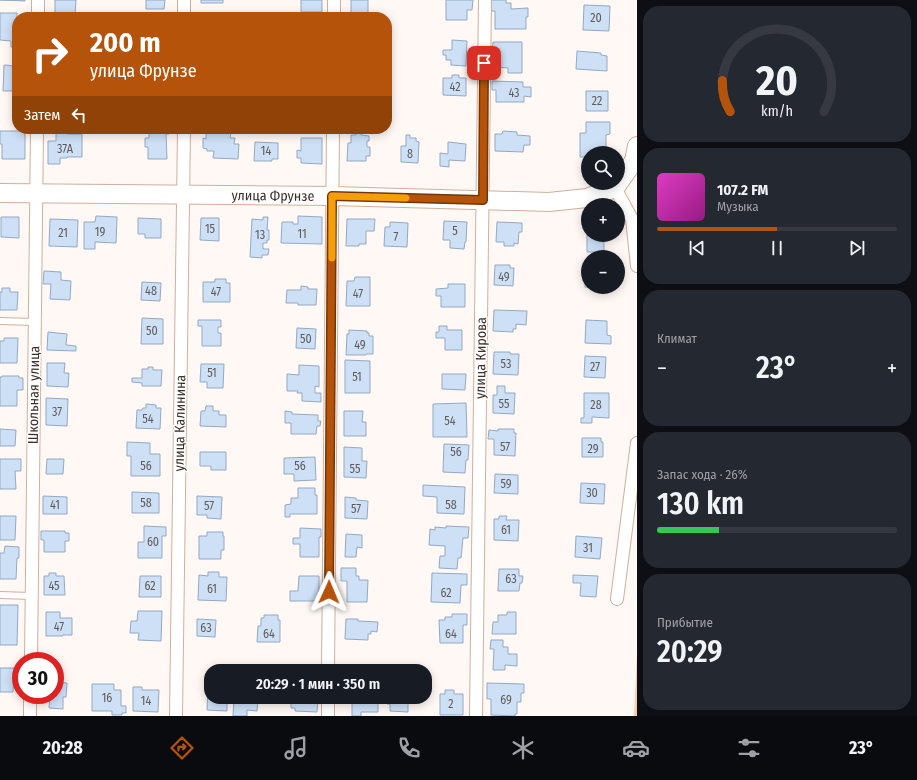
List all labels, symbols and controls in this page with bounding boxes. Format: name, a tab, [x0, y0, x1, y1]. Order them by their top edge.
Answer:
house number: 20	[590, 11, 602, 25]
text: 200 m	[90, 26, 161, 59]
icon: right	[24, 28, 76, 80]
pin	[467, 46, 501, 80]
icon: arrive	[473, 52, 495, 74]
text: 20	[755, 56, 798, 106]
text: улица Фрунзе	[90, 60, 197, 82]
house number: 42	[450, 80, 460, 94]
house number: 43	[508, 86, 520, 100]
house number: 22	[592, 94, 602, 108]
text: km/h	[761, 103, 793, 120]
icon: left	[68, 104, 90, 126]
text: Затем	[24, 106, 60, 124]
house number: 37А	[57, 142, 74, 156]
house number: 14	[261, 144, 271, 158]
map controls	[581, 146, 625, 294]
button: search	[581, 146, 625, 190]
house number: 8	[407, 147, 413, 161]
text: 107.2 FM	[717, 181, 768, 199]
street label: улица Фрунзе	[231, 187, 315, 204]
button: +	[581, 198, 625, 242]
text: Музыка	[717, 199, 759, 214]
house number: 15	[205, 222, 216, 236]
house number: 5	[452, 224, 458, 238]
house number: 19	[95, 225, 105, 239]
house number: 21	[58, 226, 68, 240]
house number: 11	[297, 227, 307, 241]
house number: 13	[255, 228, 265, 242]
house number: 7	[394, 230, 399, 244]
icon: previous	[686, 237, 708, 259]
icon: pause	[766, 237, 788, 259]
icon: next	[846, 237, 868, 259]
button: −	[581, 250, 625, 294]
house number: 49	[498, 270, 510, 284]
house number: 48	[145, 284, 157, 298]
house number: 47	[211, 285, 221, 299]
house number: 47	[353, 287, 363, 301]
street label: улица Кирова	[472, 317, 490, 399]
house number: 50	[146, 324, 158, 338]
text: Климат	[657, 331, 697, 346]
house number: 50	[300, 332, 312, 346]
house number: 49	[354, 338, 366, 352]
street label: Школьная улица	[25, 345, 43, 444]
text: 23°	[756, 350, 798, 386]
text: −	[657, 355, 667, 382]
text: +	[887, 355, 897, 382]
house number: 53	[501, 357, 511, 371]
house number: 27	[590, 360, 600, 374]
house number: 51	[207, 366, 217, 380]
house number: 51	[352, 370, 362, 384]
street label: улица Калинина	[171, 374, 189, 471]
house number: 55	[499, 397, 510, 411]
house number: 28	[590, 398, 602, 412]
house number: 37	[52, 405, 62, 419]
house number: 54	[142, 412, 154, 426]
house number: 54	[444, 414, 456, 428]
house number: 57	[500, 440, 510, 454]
house number: 29	[587, 442, 599, 456]
house number: 56	[450, 445, 462, 459]
house number: 56	[140, 459, 152, 473]
house number: 56	[294, 459, 306, 473]
house number: 55	[350, 462, 361, 476]
text: Запас хода · 26%	[657, 467, 747, 482]
house number: 59	[500, 477, 512, 491]
house number: 30	[586, 486, 598, 500]
text: 130 km	[657, 486, 744, 522]
house number: 58	[140, 496, 152, 510]
house number: 41	[50, 498, 60, 512]
house number: 58	[445, 498, 457, 512]
house number: 57	[204, 499, 214, 513]
house number: 57	[351, 502, 361, 516]
house number: 61	[501, 523, 511, 537]
house number: 60	[147, 535, 159, 549]
house number: 31	[583, 541, 593, 555]
position arrow	[308, 571, 350, 613]
house number: 63	[505, 572, 517, 586]
house number: 45	[48, 579, 60, 593]
house number: 62	[144, 579, 156, 593]
house number: 61	[207, 582, 217, 596]
house number: 62	[440, 586, 452, 600]
text: Прибытие	[657, 615, 713, 630]
house number: 47	[54, 620, 64, 634]
house number: 63	[200, 621, 212, 635]
house number: 64	[263, 627, 275, 641]
house number: 64	[445, 627, 457, 641]
text: 20:29	[657, 634, 723, 670]
speed limit sign: 30	[12, 652, 64, 704]
text: 20:29 · 1 мин · 350 m	[256, 675, 380, 693]
house number: 16	[102, 691, 112, 705]
house number: 69	[500, 693, 512, 707]
house number: 14	[141, 694, 151, 708]
house number: 2	[448, 697, 454, 711]
icon: directions	[168, 734, 196, 762]
icon: music	[282, 734, 310, 762]
icon: phone	[395, 734, 423, 762]
icon: climate	[509, 734, 537, 762]
icon: car	[622, 734, 650, 762]
icon: filters	[735, 734, 763, 762]
text: 20:28	[43, 737, 83, 759]
text: 23°	[849, 737, 874, 759]

